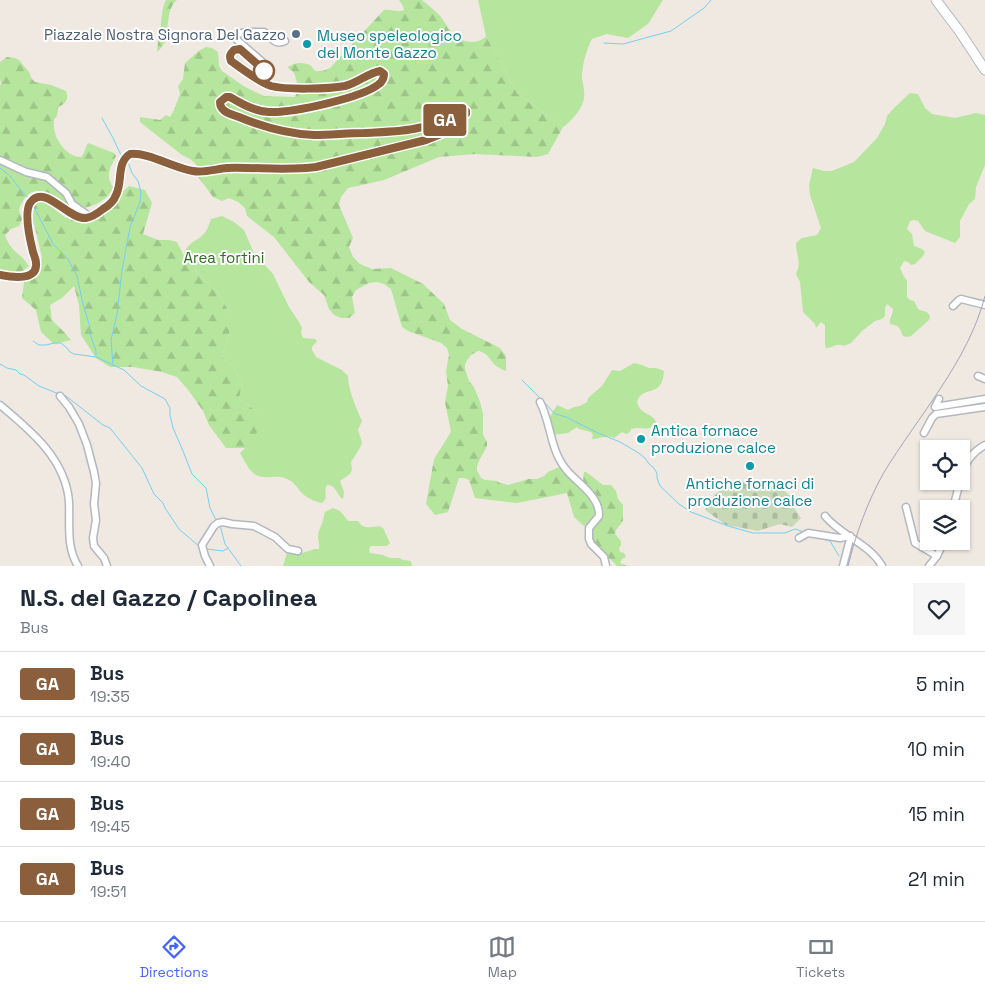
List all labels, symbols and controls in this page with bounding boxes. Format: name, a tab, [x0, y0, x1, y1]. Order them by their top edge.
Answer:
place label: Piazzale Nostra Signora Del Gazzo	[44, 25, 286, 44]
place label: Museo speleologico del Monte Gazzo	[317, 26, 462, 62]
marker: Piazzale Nostra Signora Del Gazzo	[290, 28, 302, 40]
marker: Museo speleologico del Monte Gazzo	[301, 38, 313, 50]
unlabelled marker	[253, 60, 275, 82]
line badge: GA	[422, 104, 468, 136]
text: GA	[433, 108, 457, 131]
park label: Area fortini	[184, 248, 264, 267]
place label: Antica fornace produzione calce	[651, 421, 776, 457]
marker: Antica fornace produzione calce	[635, 433, 647, 445]
map controls	[920, 440, 970, 550]
button: locate	[920, 440, 970, 490]
marker: Antiche fornaci di produzione calce	[744, 460, 756, 472]
place label: Antiche fornaci di produzione calce	[686, 474, 814, 510]
button: layers	[920, 500, 970, 550]
text: N.S. del Gazzo / Capolinea	[20, 582, 317, 613]
button: heart	[913, 583, 965, 635]
text: Bus	[20, 617, 49, 638]
text: Bus	[90, 661, 124, 686]
text: GA	[36, 672, 59, 695]
text: 5 min	[916, 672, 965, 697]
text: 19:35	[90, 686, 130, 707]
text: Bus	[90, 726, 124, 751]
text: GA	[36, 737, 59, 760]
text: 10 min	[907, 737, 965, 762]
text: 19:40	[90, 751, 131, 772]
text: Bus	[90, 791, 124, 816]
text: GA	[36, 802, 59, 825]
text: 15 min	[908, 802, 965, 827]
text: 19:45	[90, 816, 130, 837]
text: Bus	[90, 856, 124, 881]
text: GA	[36, 867, 59, 890]
text: 21 min	[908, 867, 965, 892]
text: 19:51	[90, 881, 127, 902]
tab: Directions	[140, 933, 208, 981]
tab: Map	[488, 933, 517, 981]
tab: Tickets	[796, 933, 845, 981]

